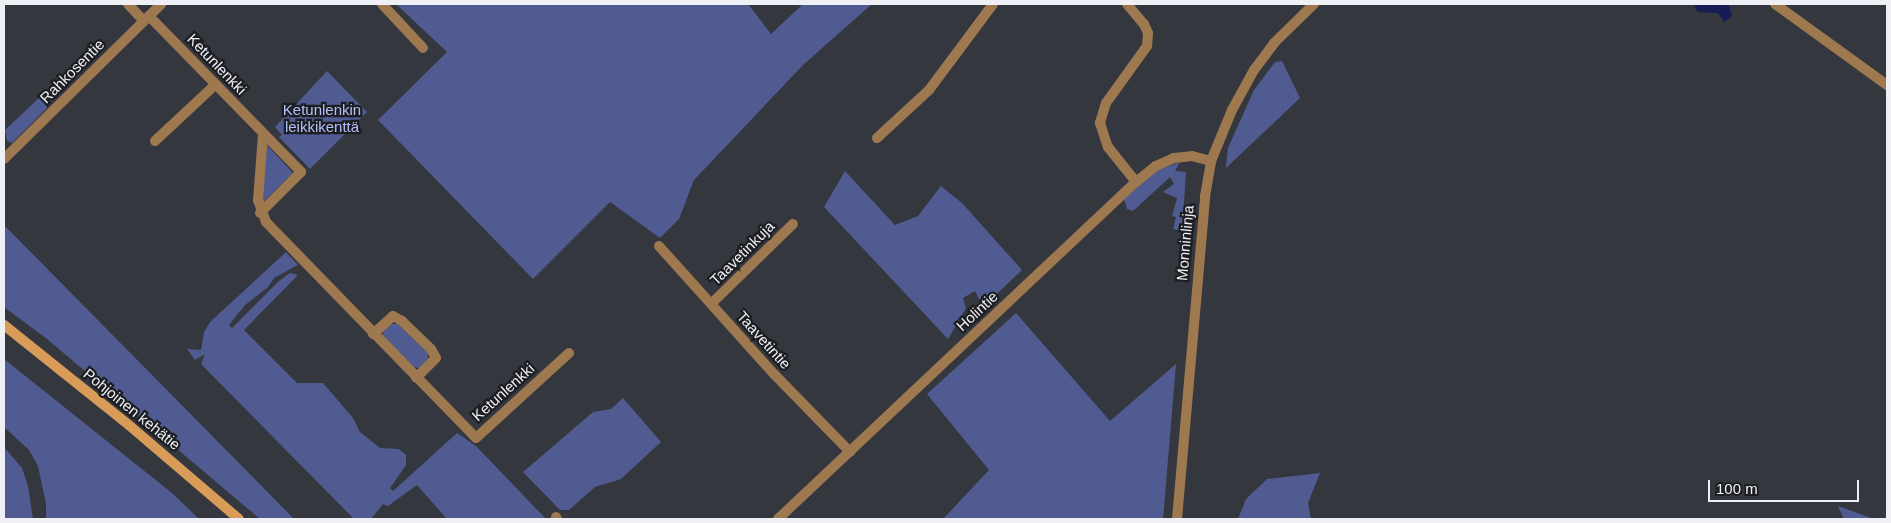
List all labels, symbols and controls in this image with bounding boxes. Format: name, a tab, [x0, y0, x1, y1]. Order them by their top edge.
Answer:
street label: Ketunlenkki	[184, 30, 250, 98]
street label: Rahkosentie	[36, 35, 108, 107]
park label: Ketunlenkin leikkikenttä	[283, 100, 361, 135]
street label: Monninlinja	[1173, 204, 1197, 282]
street label: Taavetinkuja	[706, 217, 778, 289]
street label: Holintie	[953, 287, 1001, 335]
street label: Taavetintie	[733, 307, 795, 373]
street label: Ketunlenkki	[468, 359, 538, 425]
street label: Pohjoinen kehätie	[80, 364, 184, 454]
scale bar	[1711, 470, 1862, 502]
text: 100 m	[1716, 480, 1758, 497]

